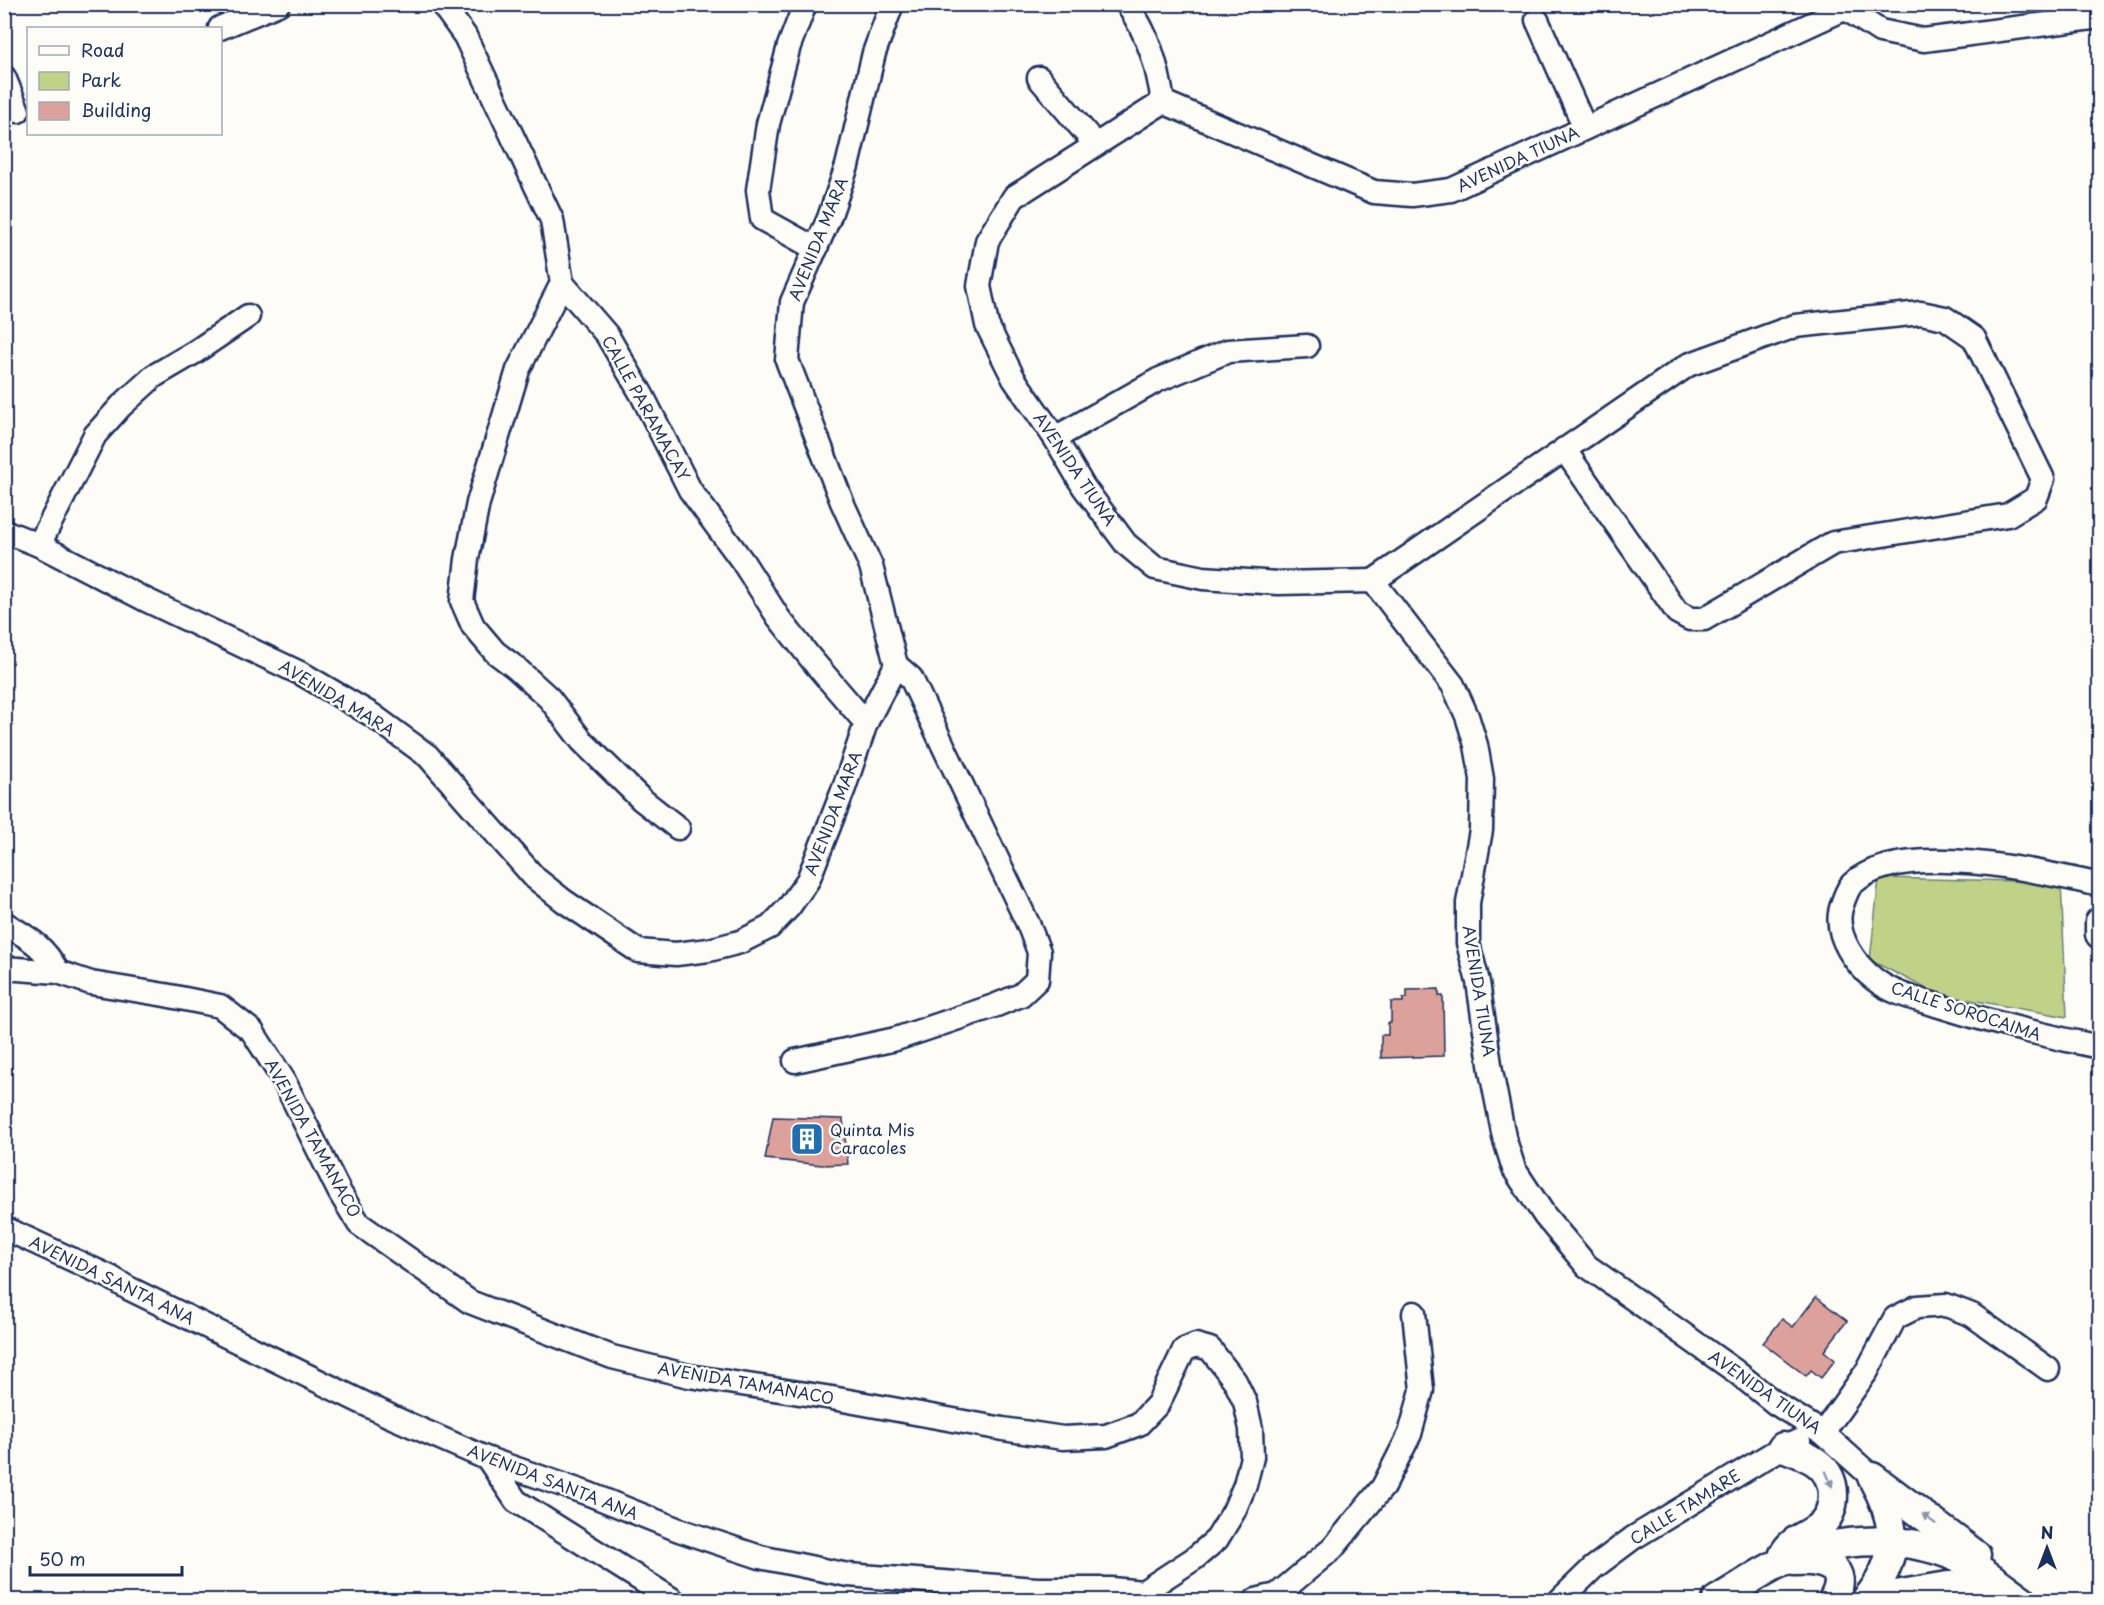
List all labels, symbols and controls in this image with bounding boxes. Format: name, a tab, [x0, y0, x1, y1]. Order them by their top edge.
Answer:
legend	[27, 27, 222, 135]
text: Road	[81, 36, 125, 63]
text: Park	[81, 66, 121, 93]
text: Building	[81, 96, 151, 123]
street label: AVENIDA TIUNA	[1453, 119, 1583, 197]
street label: AVENIDA MARA	[781, 173, 853, 304]
street label: CALLE PARAMACAY	[597, 330, 697, 485]
street label: AVENIDA TIUNA	[1029, 407, 1123, 530]
street label: AVENIDA MARA	[275, 653, 400, 741]
street label: AVENIDA MARA	[797, 747, 867, 878]
street label: AVENIDA TIUNA	[1458, 924, 1502, 1058]
street label: CALLE SOROCAIMA	[1888, 974, 2045, 1046]
street label: AVENIDA TAMANACO	[260, 1054, 368, 1221]
place label: Quinta Mis Caracoles	[830, 1117, 914, 1159]
building icon: Quinta Mis Caracoles	[789, 1121, 825, 1157]
street label: AVENIDA SANTA ANA	[26, 1229, 199, 1330]
street label: AVENIDA TIUNA	[1704, 1343, 1827, 1439]
street label: AVENIDA TAMANACO	[656, 1355, 836, 1409]
street label: AVENIDA SANTA ANA	[465, 1437, 642, 1525]
street label: CALLE TAMARE	[1625, 1463, 1744, 1550]
one-way arrow	[1824, 1470, 1834, 1488]
one-way arrow	[1921, 1513, 1937, 1525]
north arrow	[2017, 1518, 2077, 1578]
text: N	[2041, 1520, 2053, 1544]
scale bar	[30, 1539, 182, 1577]
text: 50 m	[39, 1545, 86, 1572]

